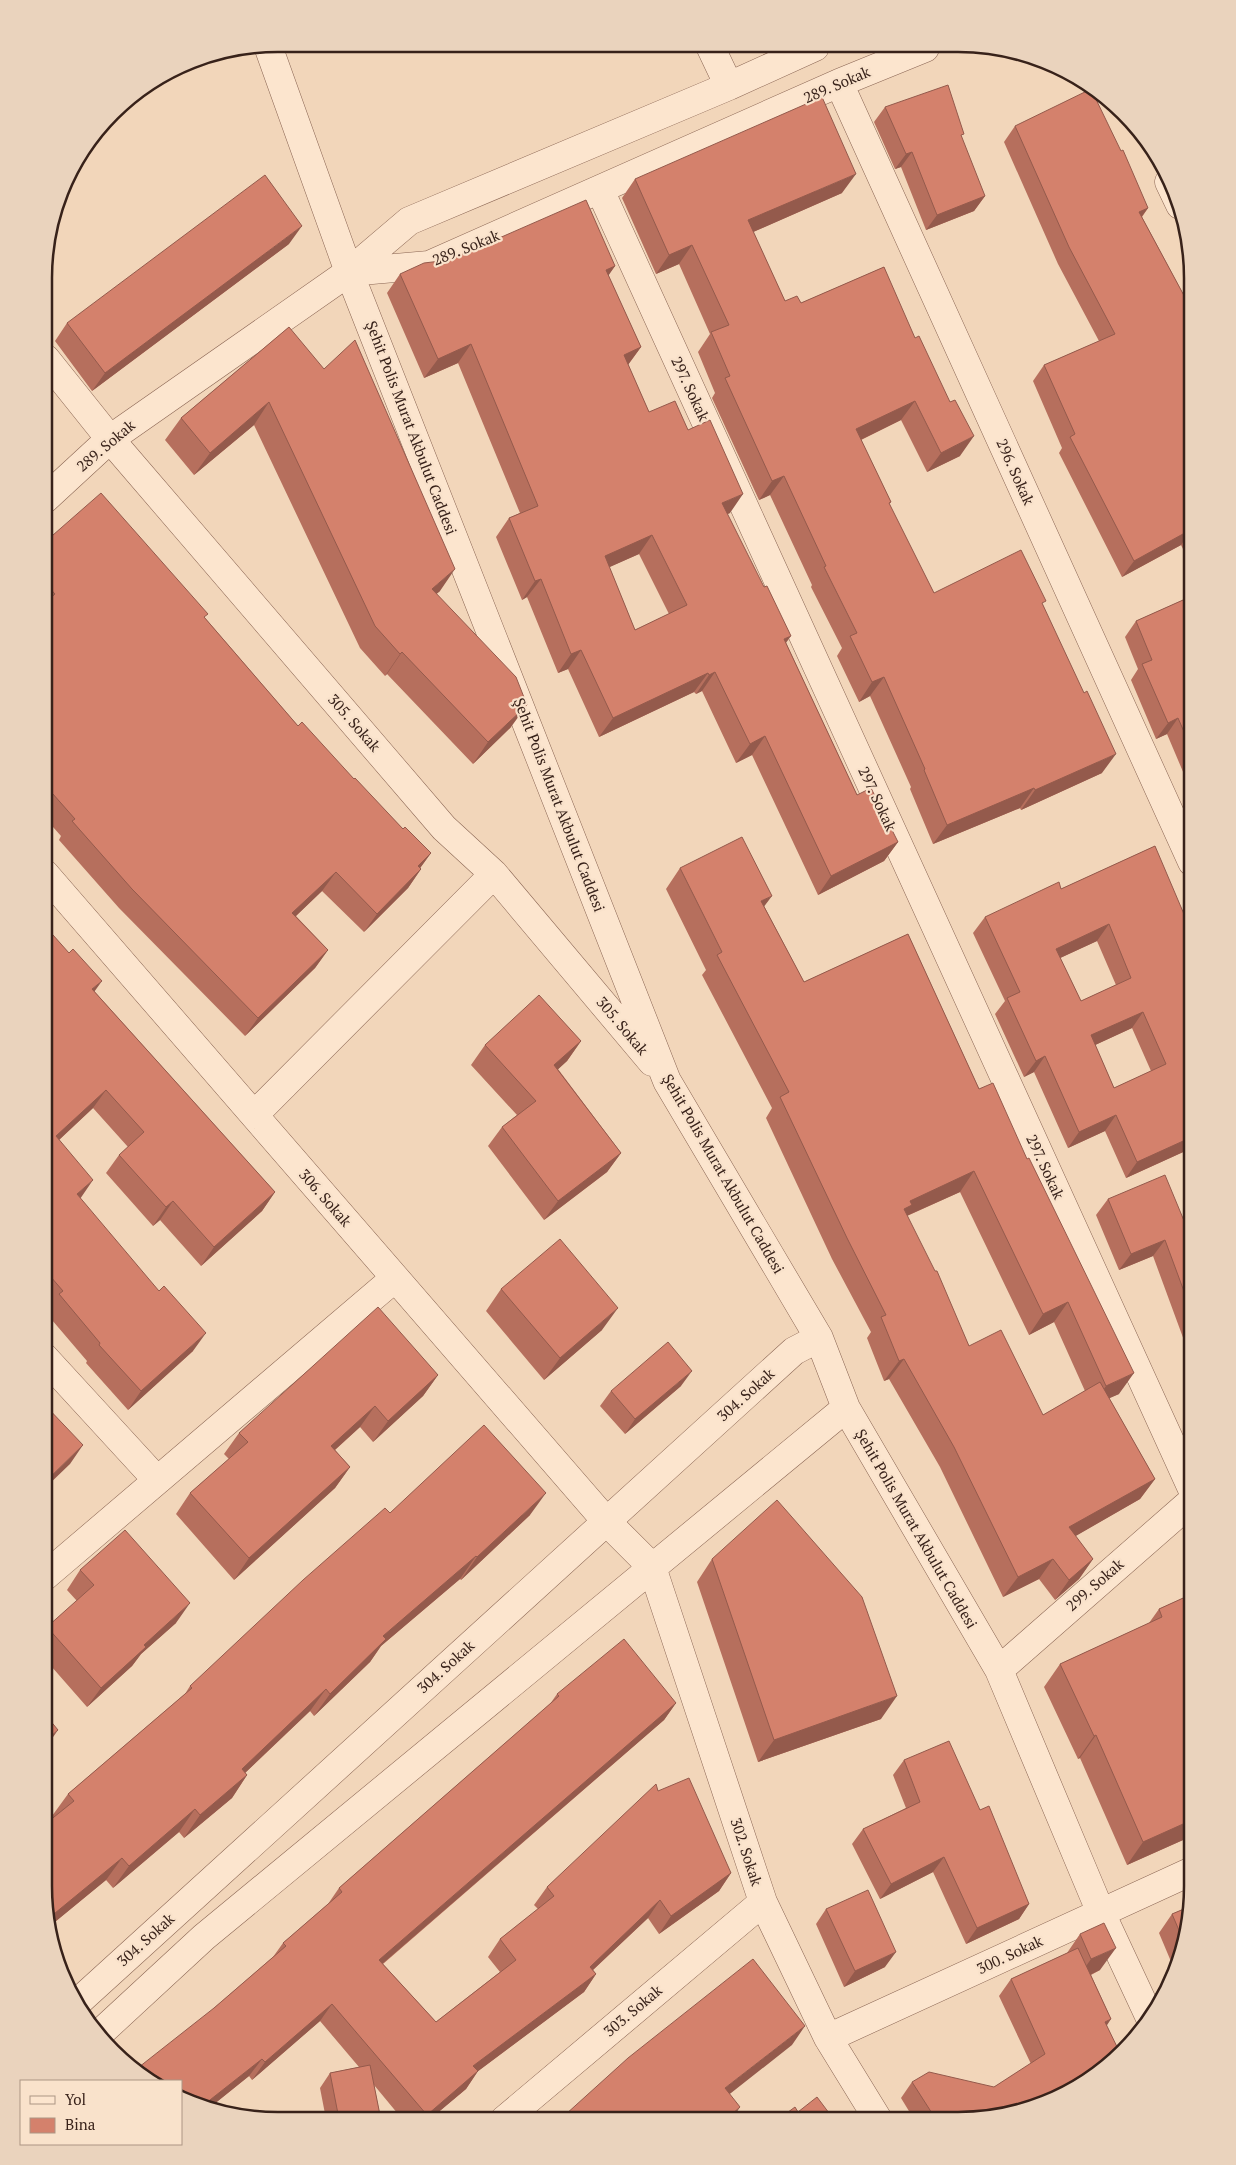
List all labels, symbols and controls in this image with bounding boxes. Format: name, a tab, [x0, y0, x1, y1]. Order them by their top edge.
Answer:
street label: 289. Sokak	[800, 61, 873, 107]
street label: 289. Sokak	[429, 224, 502, 270]
street label: Şehit Polis Murat Akbulut Caddesi	[362, 318, 462, 537]
street label: 297. Sokak	[667, 353, 715, 424]
street label: 289. Sokak	[72, 415, 139, 476]
street label: 296. Sokak	[992, 435, 1040, 508]
street label: 305. Sokak	[324, 689, 386, 756]
street label: Şehit Polis Murat Akbulut Caddesi	[510, 695, 610, 914]
street label: 297. Sokak	[854, 763, 902, 834]
street label: 305. Sokak	[592, 992, 653, 1059]
street label: Şehit Polis Murat Akbulut Caddesi	[658, 1070, 789, 1277]
street label: 297. Sokak	[1022, 1131, 1070, 1202]
street label: 306. Sokak	[295, 1164, 357, 1231]
street label: 304. Sokak	[712, 1363, 778, 1425]
street label: Şehit Polis Murat Akbulut Caddesi	[851, 1425, 982, 1632]
street label: 299. Sokak	[1061, 1553, 1128, 1615]
street label: 304. Sokak	[412, 1635, 478, 1697]
street label: 302. Sokak	[727, 1815, 767, 1889]
street label: 304. Sokak	[112, 1908, 178, 1970]
street label: 300. Sokak	[973, 1930, 1046, 1978]
street label: 303. Sokak	[599, 1980, 666, 2041]
legend	[20, 2080, 182, 2145]
text: Yol	[65, 2089, 86, 2109]
text: Bina	[65, 2114, 96, 2134]

